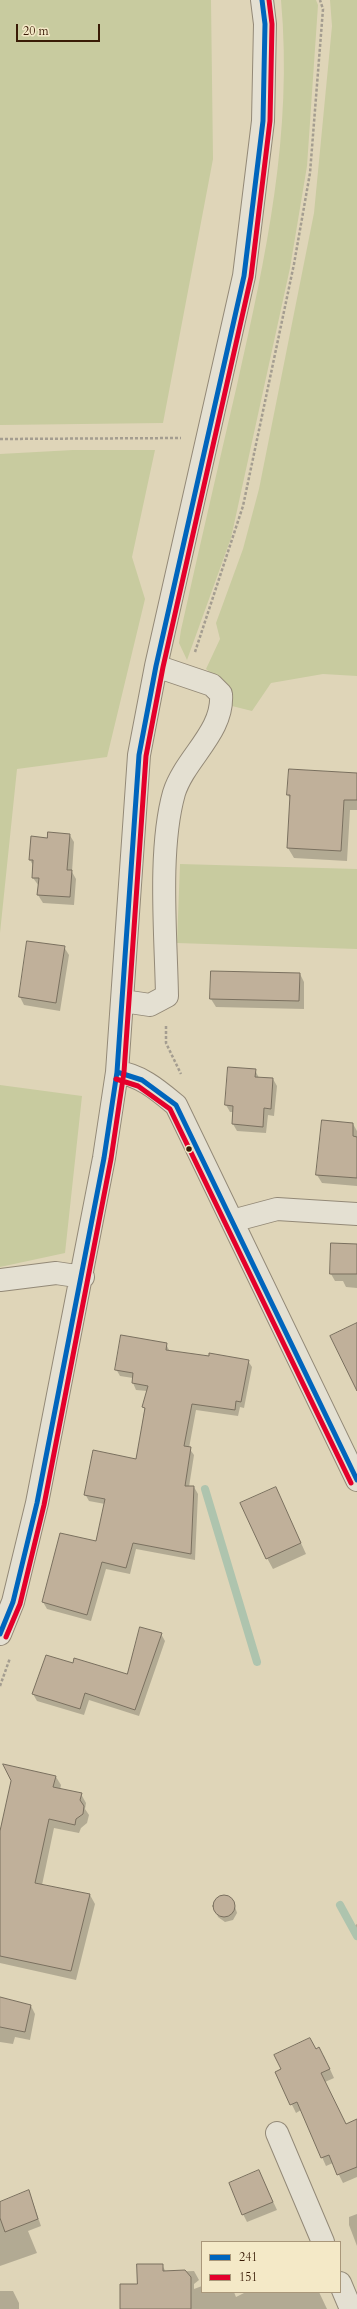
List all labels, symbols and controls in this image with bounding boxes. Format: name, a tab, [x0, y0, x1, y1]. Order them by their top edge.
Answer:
scale bar	[18, 16, 102, 42]
text: 20 m	[23, 23, 49, 39]
unlabelled marker	[184, 1144, 194, 1154]
legend	[201, 2241, 341, 2293]
text: 241	[239, 2249, 257, 2265]
text: 151	[239, 2269, 257, 2285]

